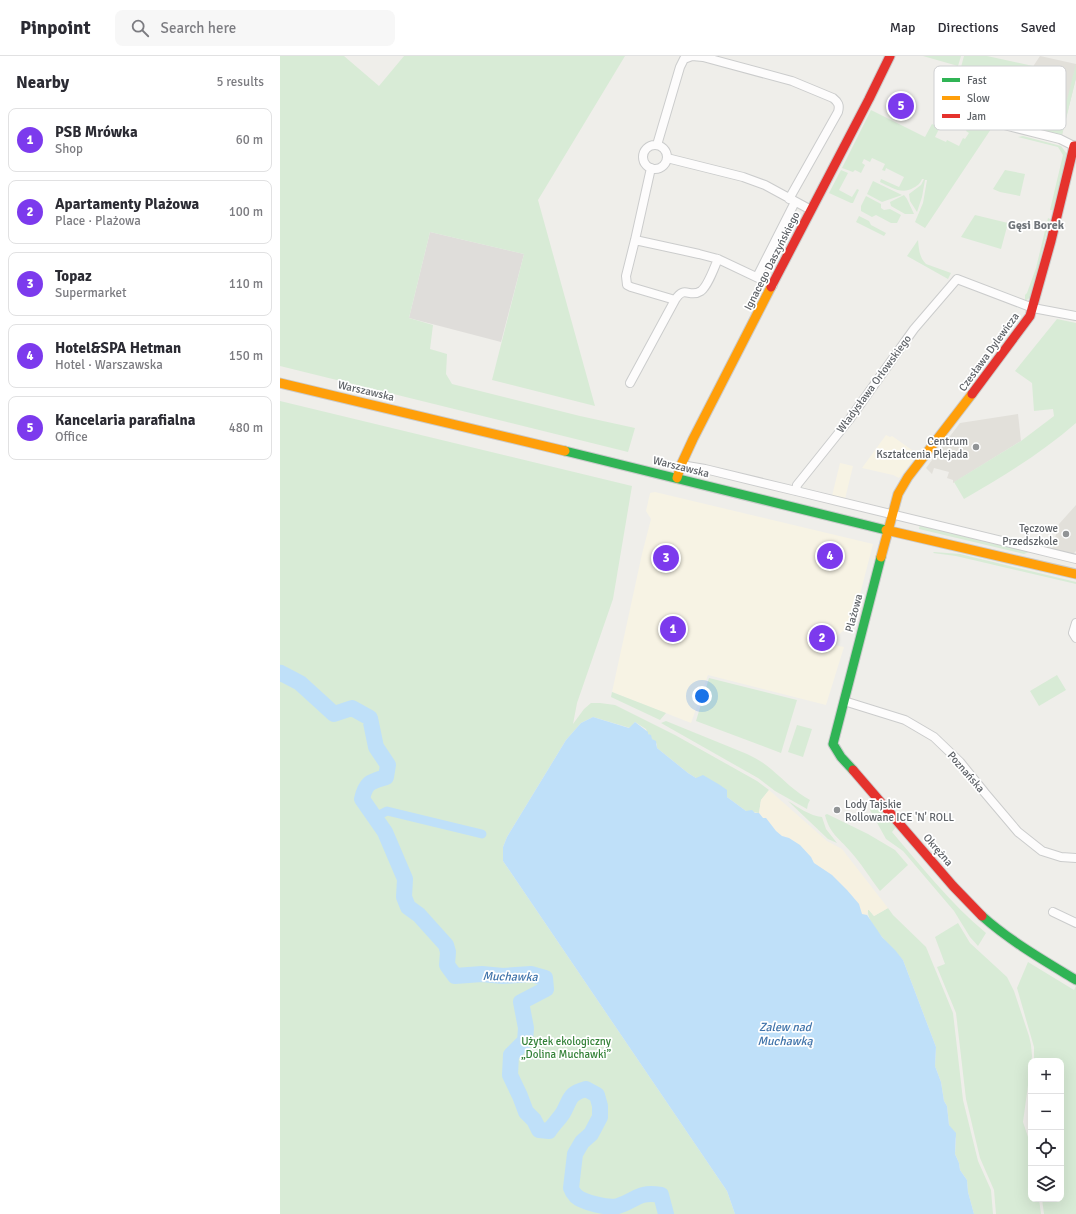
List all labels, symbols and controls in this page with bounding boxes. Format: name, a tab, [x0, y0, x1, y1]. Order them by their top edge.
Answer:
search box	[115, 10, 395, 46]
text: Pinpoint	[20, 16, 91, 40]
icon: search	[129, 17, 151, 39]
text: Search here	[161, 19, 236, 37]
text: Map	[890, 19, 916, 36]
text: Directions	[938, 19, 999, 36]
text: Saved	[1021, 19, 1056, 36]
legend	[934, 66, 1066, 130]
text: Nearby	[16, 72, 69, 93]
text: 5 results	[216, 74, 264, 90]
text: Fast	[967, 74, 987, 87]
pin: 5	[888, 91, 914, 121]
text: Slow	[967, 92, 990, 105]
text: Jam	[967, 110, 986, 123]
text: PSB Mrówka	[55, 123, 138, 141]
text: 1	[26, 132, 34, 148]
text: 60 m	[236, 132, 263, 148]
text: Shop	[55, 141, 83, 157]
text: Apartamenty Plażowa	[55, 195, 199, 213]
text: 2	[26, 204, 34, 220]
text: 100 m	[229, 204, 263, 220]
street label: Ignacego Daszyńskiego	[741, 209, 803, 312]
text: Place · Plażowa	[55, 213, 141, 229]
district label: Gęsi Borek	[1008, 218, 1065, 233]
text: Topaz	[55, 267, 92, 285]
text: 3	[26, 276, 34, 292]
text: 110 m	[229, 276, 263, 292]
text: Supermarket	[55, 285, 127, 301]
street label: Czesława Dylewicza	[956, 310, 1022, 394]
street label: Władysława Orłowskiego	[834, 332, 914, 436]
text: Hotel&SPA Hetman	[55, 339, 181, 357]
text: 4	[26, 348, 34, 364]
text: 150 m	[229, 348, 263, 364]
text: Hotel · Warszawska	[55, 357, 163, 373]
street label: Warszawska	[336, 378, 396, 404]
text: Kancelaria parafialna	[55, 411, 195, 429]
text: 5	[26, 420, 34, 436]
text: 480 m	[229, 420, 263, 436]
text: Office	[55, 429, 88, 445]
place label: Centrum Kształcenia Plejada	[876, 435, 968, 461]
marker: Centrum Kształcenia Plejada	[971, 442, 981, 452]
street label: Warszawska	[651, 454, 711, 480]
place label: Tęczowe Przedszkole	[1002, 522, 1058, 548]
marker: Tęczowe Przedszkole	[1061, 529, 1071, 539]
pin: 4	[817, 541, 843, 571]
pin: 3	[653, 543, 679, 573]
street label: Plażowa	[843, 592, 865, 633]
pin: 1	[660, 614, 686, 644]
pin: 2	[809, 623, 835, 653]
your location	[692, 686, 712, 706]
street label: Poznańska	[945, 749, 988, 795]
place label: Lody Tajskie Rollowane ICE 'N' ROLL	[845, 798, 955, 824]
marker: Lody Tajskie Rollowane ICE 'N' ROLL	[832, 805, 842, 815]
street label: Okrężna	[920, 831, 956, 869]
water label: Muchawka	[482, 969, 539, 985]
water label: Zalew nad Muchawką	[757, 1020, 813, 1049]
park label: Użytek ekologiczny „Dolina Muchawki”	[521, 1035, 612, 1061]
map controls	[1028, 1058, 1064, 1202]
button: +	[1028, 1058, 1064, 1094]
button: −	[1028, 1094, 1064, 1130]
button: locate	[1028, 1130, 1064, 1166]
button: layers	[1028, 1166, 1064, 1202]

